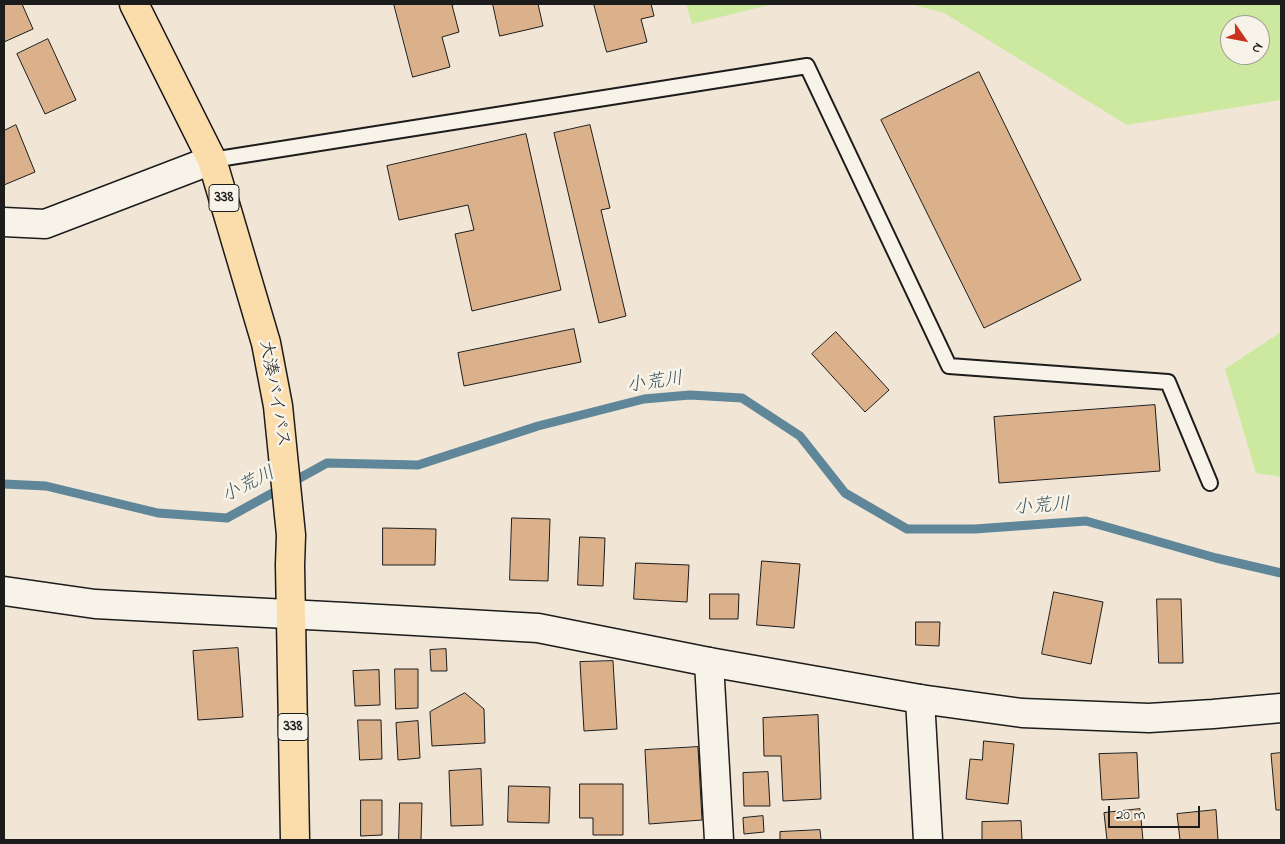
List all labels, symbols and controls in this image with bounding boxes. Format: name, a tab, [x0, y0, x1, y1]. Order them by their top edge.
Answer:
north arrow	[1220, 15, 1270, 65]
text: N	[1246, 38, 1269, 58]
road number: 338	[209, 184, 239, 212]
street label: 大湊バイパス	[253, 339, 293, 449]
water label: 小荒川	[625, 369, 685, 399]
water label: 小荒川	[218, 463, 280, 509]
water label: 小荒川	[1013, 495, 1071, 521]
road number: 338	[278, 714, 308, 740]
scale bar	[1110, 796, 1202, 828]
text: 20 m	[1116, 804, 1145, 826]

